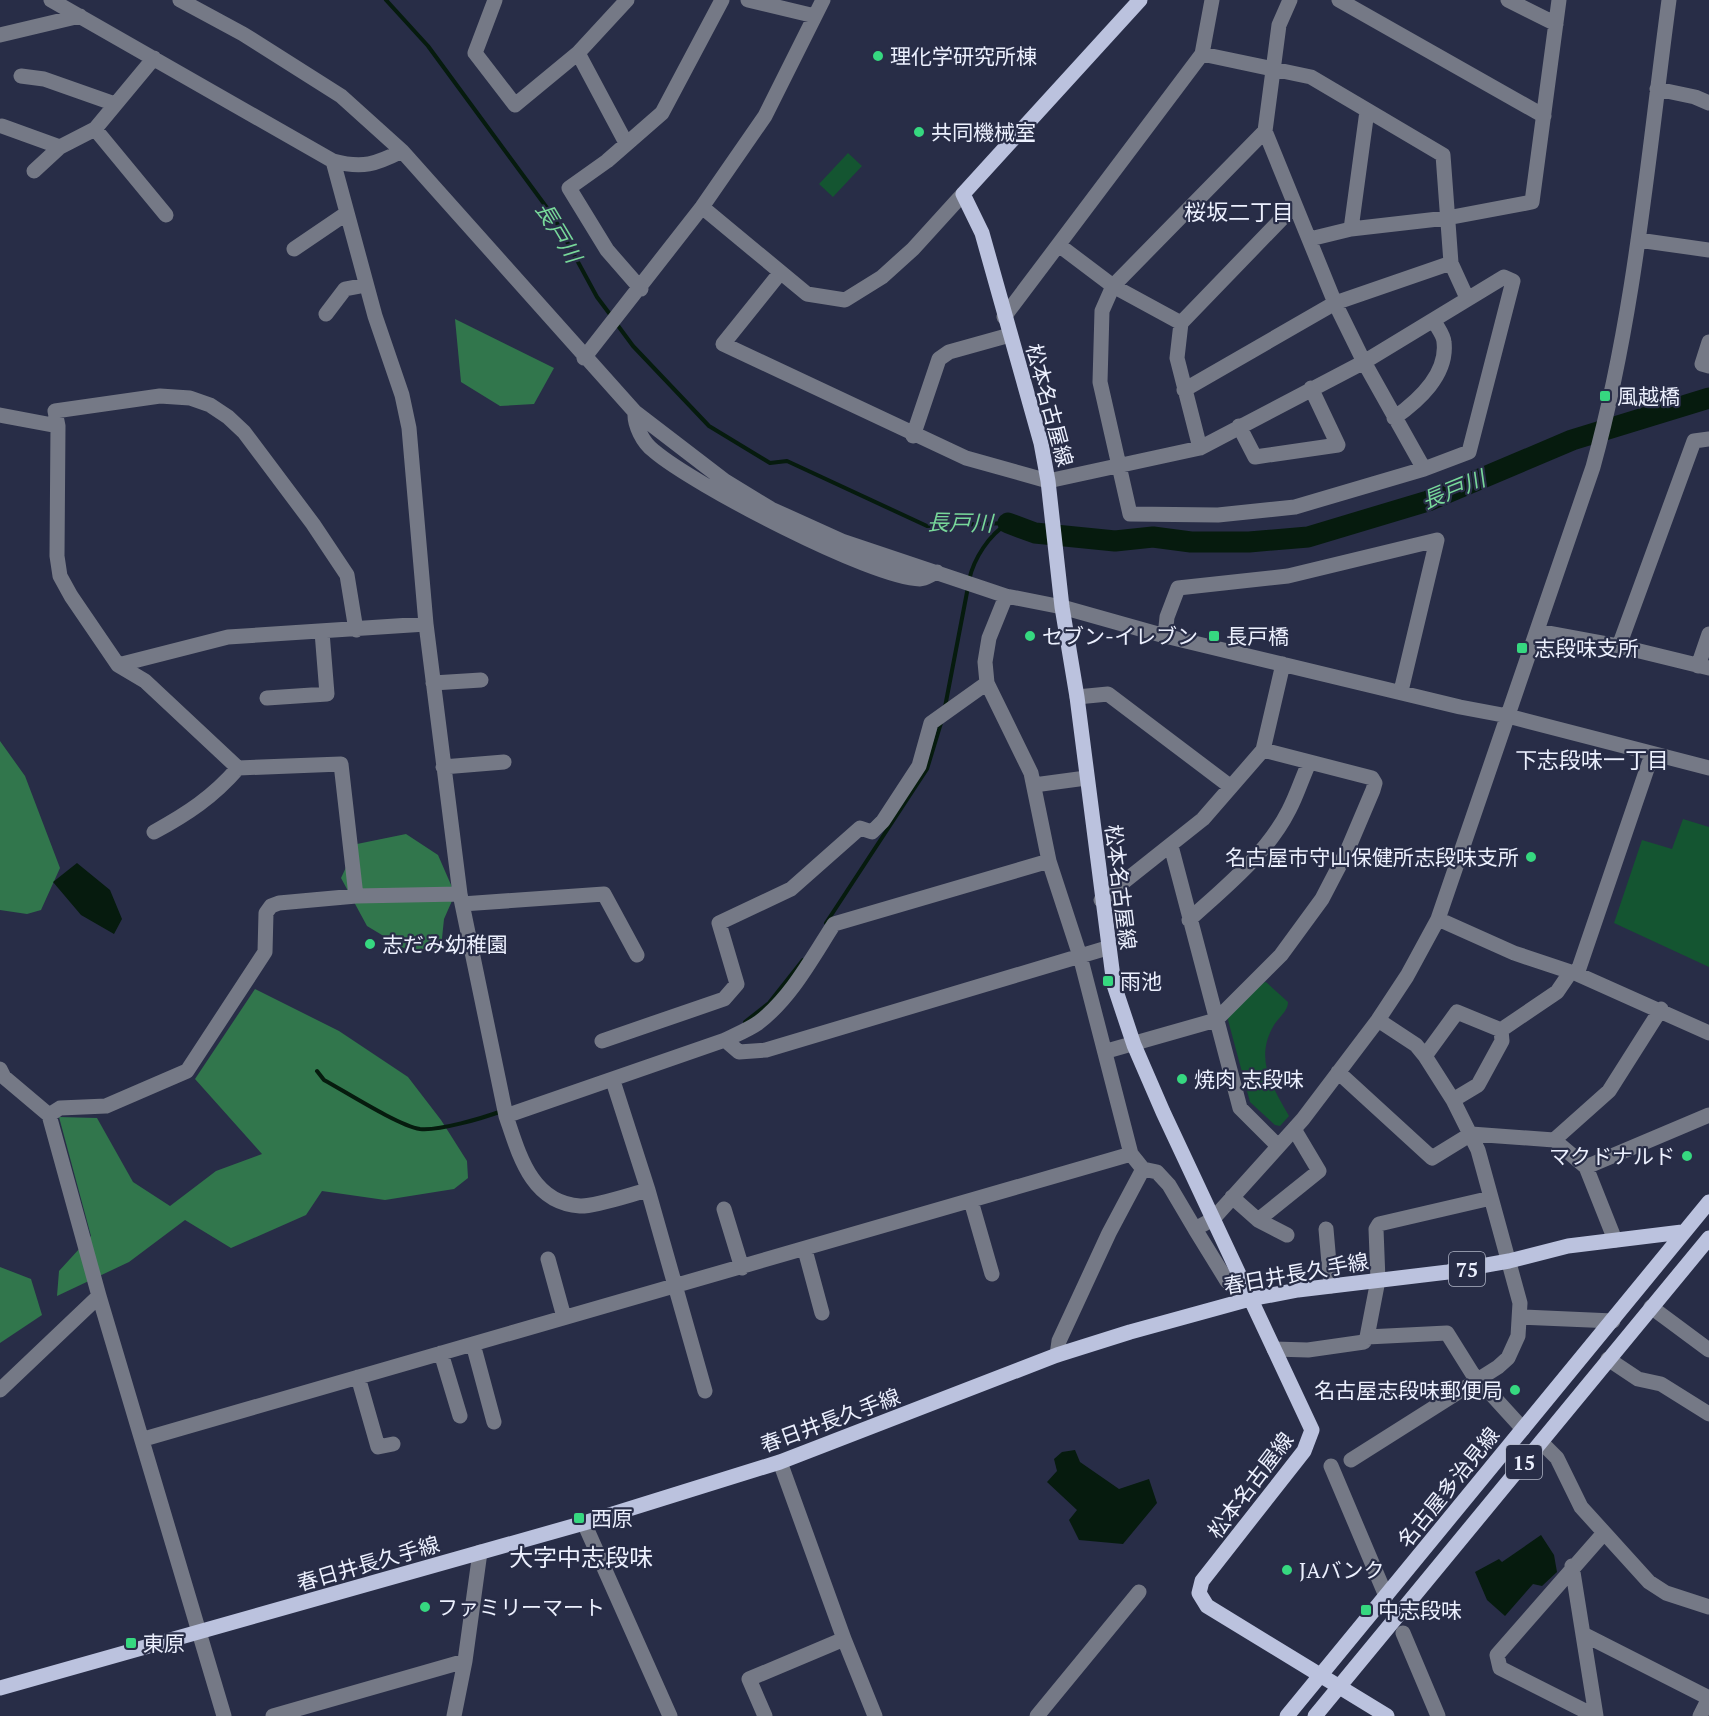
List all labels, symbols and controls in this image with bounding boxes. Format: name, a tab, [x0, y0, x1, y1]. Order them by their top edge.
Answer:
place label: 理化学研究所棟	[890, 42, 1037, 70]
marker: 理化学研究所棟	[871, 49, 885, 63]
place label: 共同機械室	[931, 118, 1036, 146]
marker: 共同機械室	[912, 125, 926, 139]
water label: 長戸川	[530, 196, 589, 269]
district label: 桜坂二丁目	[1184, 197, 1294, 226]
street label: 松本名古屋線	[1020, 341, 1080, 469]
place label: 風越橋	[1617, 382, 1680, 410]
marker: 風越橋	[1598, 389, 1612, 403]
water label: 長戸川	[1417, 462, 1491, 515]
water label: 長戸川	[927, 507, 995, 537]
place label: セブン-イレブン	[1042, 622, 1198, 650]
place label: 長戸橋	[1226, 622, 1289, 650]
marker: セブン-イレブン	[1023, 629, 1037, 643]
marker: 長戸橋	[1207, 629, 1221, 643]
place label: 志段味支所	[1534, 634, 1639, 662]
marker: 志段味支所	[1515, 641, 1529, 655]
district label: 下志段味一丁目	[1515, 745, 1669, 774]
street label: 松本名古屋線	[1099, 823, 1143, 951]
place label: 名古屋市守山保健所志段味支所	[1225, 843, 1519, 871]
marker: 名古屋市守山保健所志段味支所	[1524, 850, 1538, 864]
place label: 志だみ幼稚園	[382, 930, 508, 958]
marker: 志だみ幼稚園	[363, 937, 377, 951]
place label: 雨池	[1120, 967, 1162, 995]
marker: 雨池	[1101, 974, 1115, 988]
place label: 焼肉 志段味	[1194, 1065, 1304, 1093]
marker: 焼肉 志段味	[1175, 1072, 1189, 1086]
place label: マクドナルド	[1549, 1142, 1675, 1170]
marker: マクドナルド	[1680, 1149, 1694, 1163]
street label: 春日井長久手線	[1221, 1246, 1371, 1300]
road number: 75	[1449, 1252, 1485, 1286]
place label: 名古屋志段味郵便局	[1314, 1376, 1503, 1404]
street label: 春日井長久手線	[756, 1382, 904, 1458]
marker: 名古屋志段味郵便局	[1508, 1383, 1522, 1397]
street label: 名古屋多治見線	[1391, 1421, 1505, 1553]
street label: 松本名古屋線	[1201, 1426, 1299, 1544]
road number: 15	[1506, 1445, 1542, 1479]
place label: 西原	[591, 1504, 633, 1532]
marker: 西原	[572, 1511, 586, 1525]
street label: 春日井長久手線	[293, 1529, 443, 1597]
district label: 大字中志段味	[509, 1541, 653, 1573]
place label: JAバンク	[1299, 1556, 1385, 1584]
marker: JAバンク	[1280, 1563, 1294, 1577]
place label: ファミリーマート	[437, 1593, 605, 1621]
place label: 中志段味	[1378, 1596, 1462, 1624]
marker: ファミリーマート	[418, 1600, 432, 1614]
marker: 中志段味	[1359, 1603, 1373, 1617]
place label: 東原	[143, 1629, 185, 1657]
marker: 東原	[124, 1636, 138, 1650]

